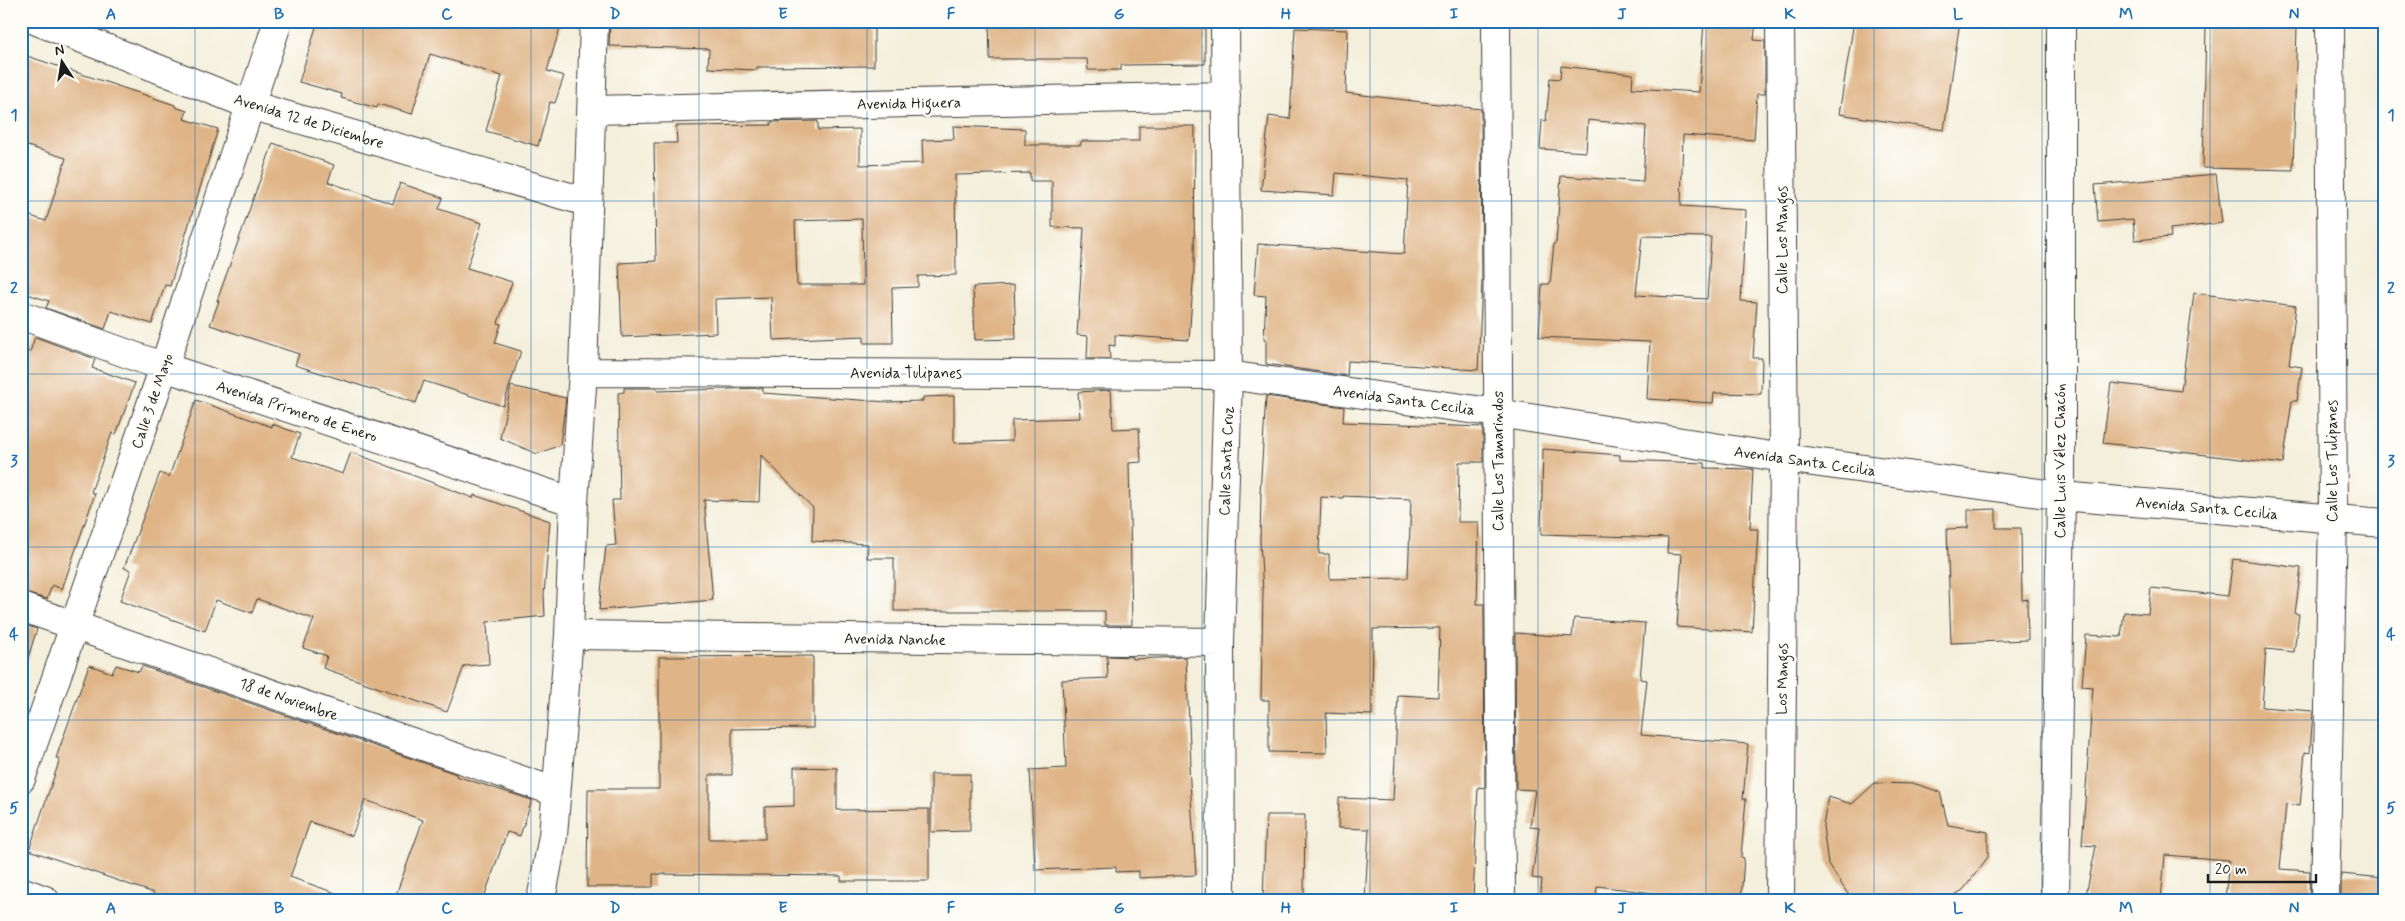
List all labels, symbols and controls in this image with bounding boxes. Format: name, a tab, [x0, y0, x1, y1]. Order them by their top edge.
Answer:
text: A	[106, 4, 116, 25]
text: B	[274, 4, 284, 25]
text: C	[441, 4, 453, 25]
text: D	[609, 4, 621, 25]
text: E	[778, 4, 788, 25]
text: F	[947, 4, 956, 25]
text: G	[1114, 4, 1125, 25]
text: H	[1281, 4, 1292, 25]
text: I	[1450, 4, 1459, 25]
text: J	[1617, 4, 1627, 25]
text: K	[1784, 4, 1796, 25]
text: L	[1953, 4, 1964, 25]
text: M	[2119, 4, 2133, 25]
text: N	[2289, 4, 2299, 25]
north arrow	[38, 38, 88, 88]
text: N	[53, 40, 66, 60]
street label: Avenida 12 de Diciembre	[231, 90, 386, 154]
street label: Avenida Higuera	[857, 93, 961, 116]
text: 1	[10, 105, 18, 126]
text: 1	[2387, 105, 2395, 126]
street label: Calle Los Mangos	[1773, 186, 1794, 294]
text: 2	[10, 278, 18, 299]
text: 2	[2387, 278, 2395, 299]
street label: Calle 3 de Mayo	[127, 351, 179, 452]
street label: Avenida Tulipanes	[850, 364, 962, 384]
street label: Avenida Primero de Enero	[214, 376, 380, 447]
street label: Avenida Santa Cecilia	[1332, 381, 1476, 421]
street label: Calle Luis Vélez Chacón	[2051, 384, 2071, 538]
street label: Calle Los Tamarindos	[1489, 391, 1509, 531]
street label: Calle Los Tulipanes	[2323, 400, 2343, 522]
street label: Calle Santa Cruz	[1215, 405, 1239, 516]
street label: Avenida Santa Cecilia	[1733, 442, 1877, 482]
text: 3	[10, 451, 18, 472]
text: 3	[2387, 451, 2395, 472]
street label: Avenida Santa Cecilia	[2135, 493, 2279, 525]
text: 4	[9, 624, 19, 645]
text: 4	[2386, 624, 2396, 645]
street label: Avenida Nanche	[844, 629, 946, 651]
street label: Los Mangos	[1772, 643, 1795, 715]
street label: 18 de Noviembre	[237, 674, 341, 726]
text: 5	[9, 798, 19, 819]
text: 5	[2386, 798, 2396, 819]
scale bar	[2208, 851, 2315, 883]
text: 20 m	[2215, 860, 2247, 880]
text: A	[106, 898, 116, 919]
text: B	[274, 898, 284, 919]
text: C	[441, 898, 453, 919]
text: D	[609, 898, 621, 919]
text: E	[778, 898, 788, 919]
text: F	[947, 898, 956, 919]
text: G	[1114, 898, 1125, 919]
text: H	[1281, 898, 1292, 919]
text: I	[1450, 898, 1459, 919]
text: J	[1617, 898, 1627, 919]
text: K	[1784, 898, 1796, 919]
text: L	[1953, 898, 1964, 919]
text: M	[2119, 898, 2133, 919]
text: N	[2289, 898, 2299, 919]

